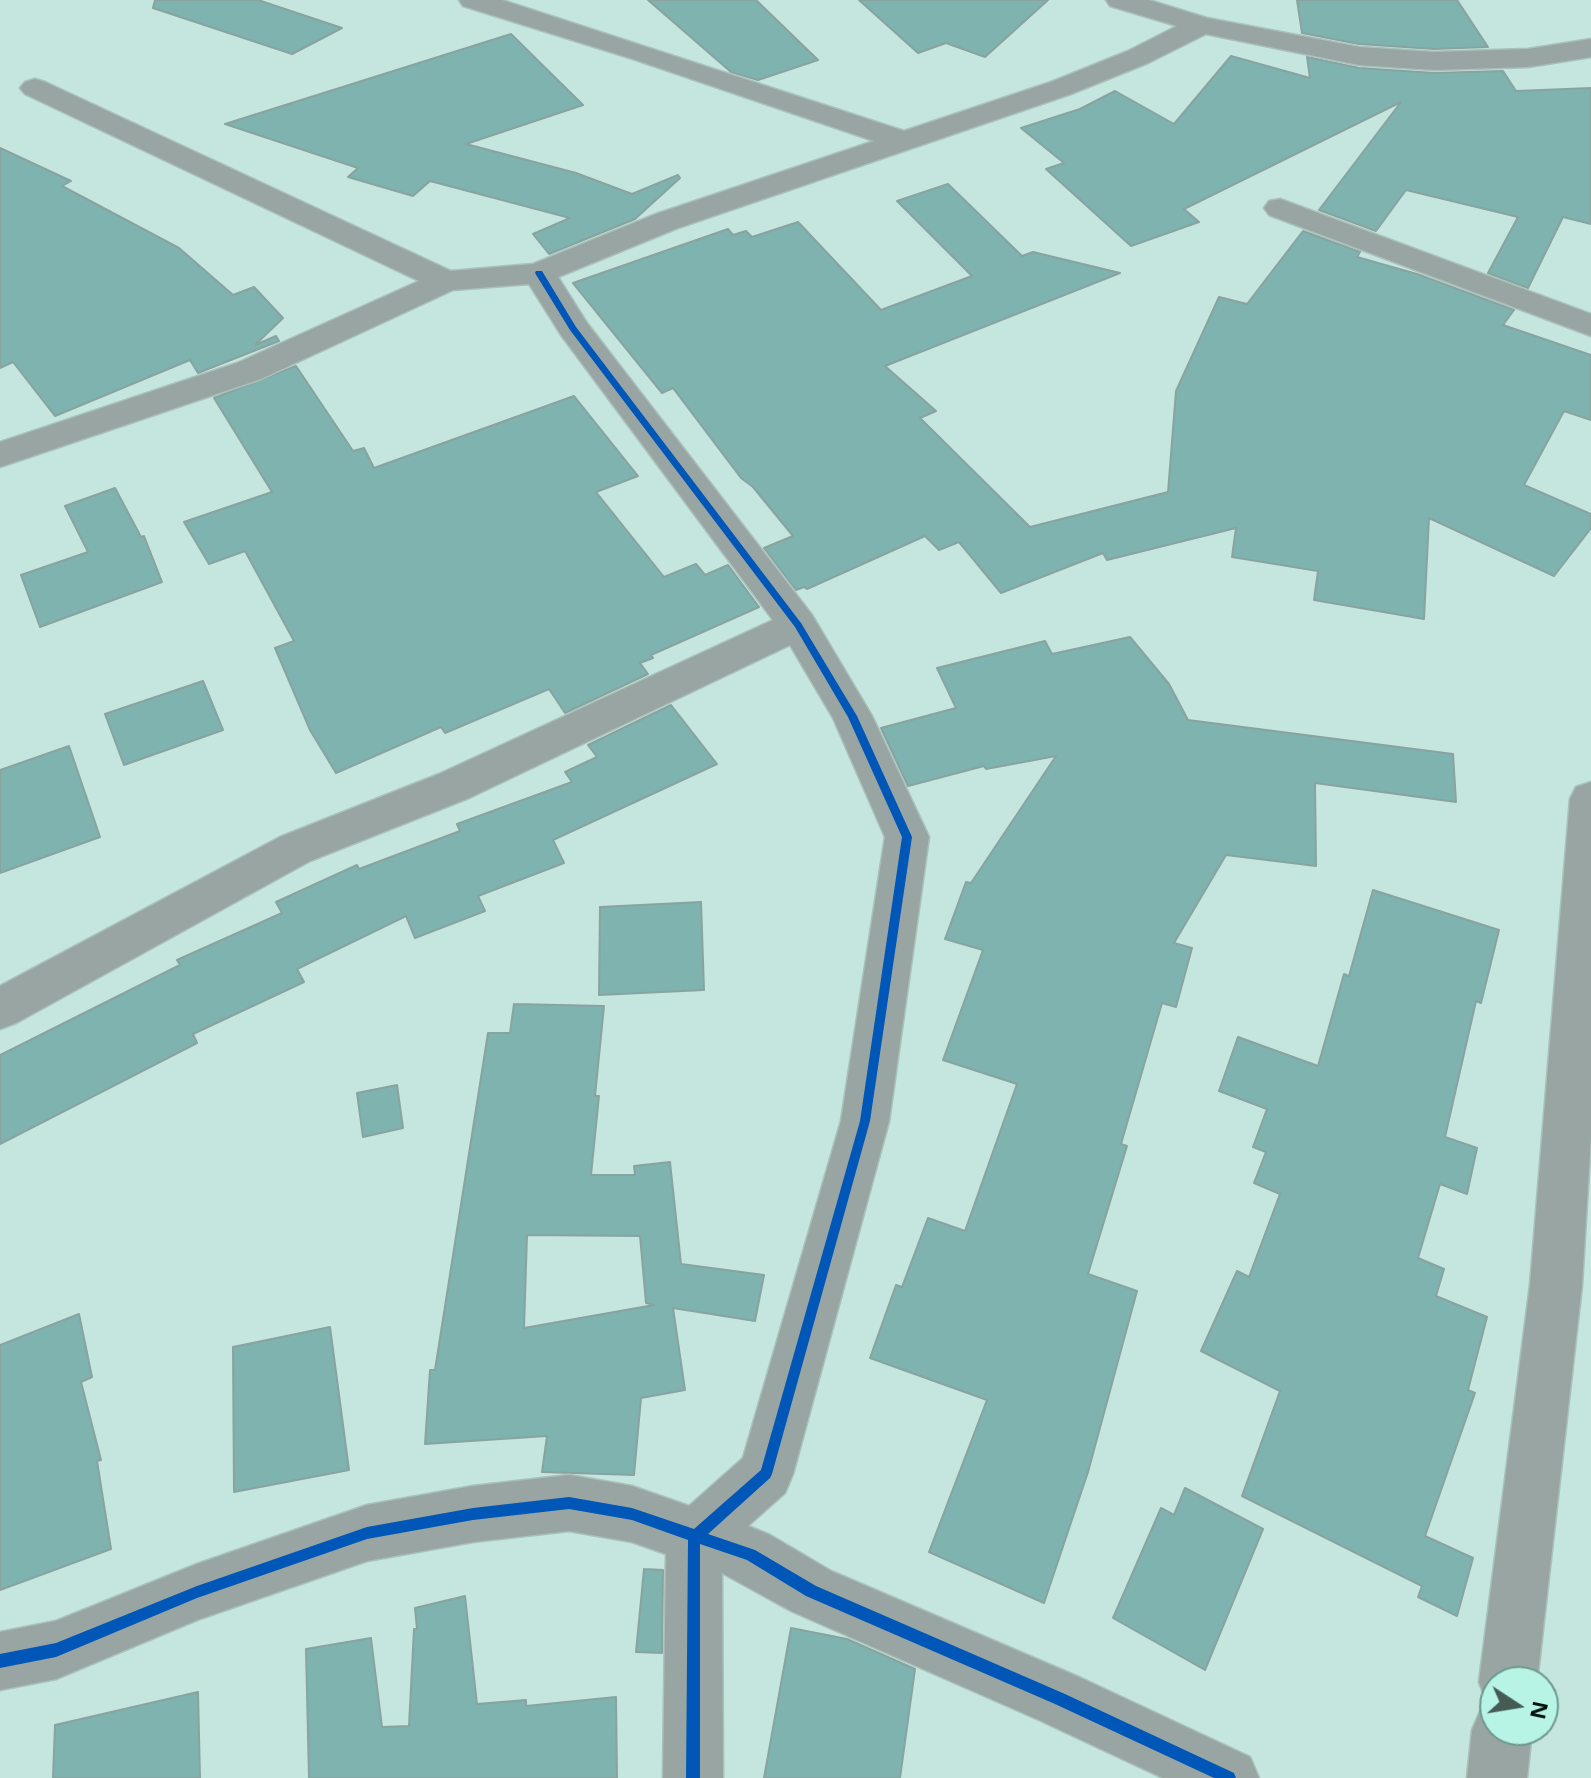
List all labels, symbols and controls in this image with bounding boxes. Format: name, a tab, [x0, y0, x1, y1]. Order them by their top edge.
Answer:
north arrow	[1479, 1666, 1559, 1746]
text: N	[1524, 1699, 1557, 1722]

